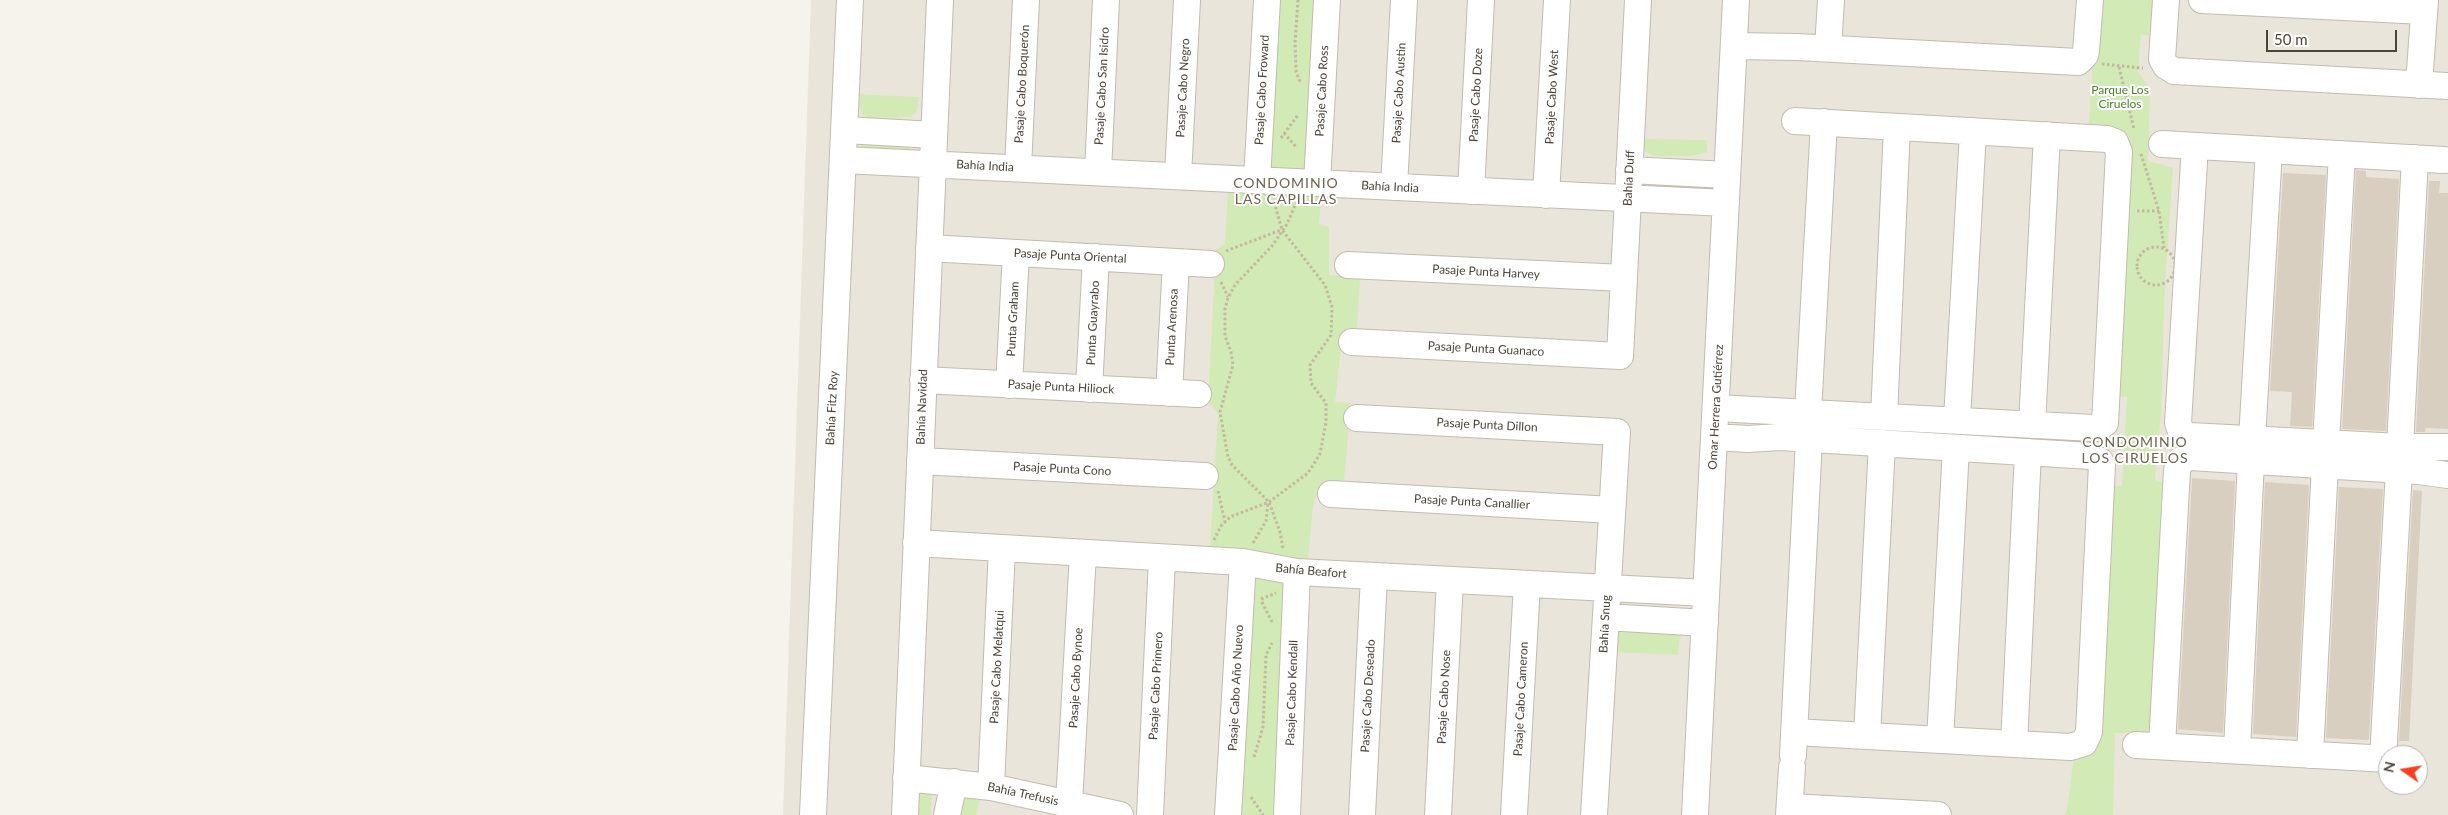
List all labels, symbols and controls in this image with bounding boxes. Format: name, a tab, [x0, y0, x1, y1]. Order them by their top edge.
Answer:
scale bar	[2268, 20, 2399, 52]
street label: Pasaje Cabo Boquerón	[1012, 24, 1032, 144]
street label: Pasaje Cabo San Isidro	[1092, 27, 1112, 145]
text: 50 m	[2274, 30, 2308, 48]
street label: Pasaje Cabo Froward	[1252, 35, 1272, 145]
street label: Pasaje Cabo Negro	[1173, 38, 1193, 138]
street label: Pasaje Cabo Austin	[1389, 42, 1409, 144]
street label: Pasaje Cabo Ross	[1312, 45, 1332, 137]
street label: Pasaje Cabo Doze	[1466, 48, 1486, 142]
street label: Pasaje Cabo West	[1542, 49, 1562, 145]
park label: Parque Los Ciruelos	[2091, 83, 2149, 111]
street label: Bahía Duff	[1620, 150, 1638, 206]
street label: Bahía India	[956, 157, 1014, 175]
district label: CONDOMINIO LAS CAPILLAS	[1232, 175, 1340, 208]
street label: Bahía India	[1361, 178, 1419, 196]
street label: Pasaje Punta Oriental	[1013, 246, 1127, 266]
street label: Pasaje Punta Harvey	[1432, 262, 1540, 282]
street label: Punta Guayrabo	[1084, 280, 1102, 366]
street label: Punta Graham	[1004, 281, 1022, 357]
street label: Punta Arenosa	[1163, 288, 1181, 366]
street label: Pasaje Punta Guanaco	[1427, 339, 1545, 359]
street label: Omar Herrera Gutiérrez	[1706, 344, 1726, 470]
street label: Bahía Navidad	[913, 369, 931, 445]
street label: Bahía Fitz Roy	[823, 370, 841, 446]
street label: Pasaje Punta Hiliock	[1007, 377, 1115, 397]
street label: Pasaje Punta Dillon	[1436, 415, 1538, 435]
district label: CONDOMINIO LOS CIRUELOS	[2080, 434, 2190, 467]
street label: Pasaje Punta Cono	[1012, 459, 1112, 479]
street label: Pasaje Punta Canallier	[1414, 492, 1530, 512]
street label: Bahía Beafort	[1275, 561, 1347, 581]
street label: Bahía Snug	[1596, 595, 1614, 653]
street label: Pasaje Cabo Melatqui	[987, 610, 1007, 724]
street label: Pasaje Cabo Año Nuevo	[1226, 624, 1246, 752]
street label: Pasaje Cabo Bynoe	[1066, 627, 1086, 729]
street label: Pasaje Cabo Primero	[1146, 631, 1166, 741]
street label: Pasaje Cabo Deseado	[1358, 639, 1378, 753]
street label: Pasaje Cabo Kendall	[1283, 640, 1301, 746]
street label: Pasaje Cabo Cameron	[1511, 641, 1531, 757]
street label: Pasaje Cabo Nose	[1434, 650, 1454, 744]
north arrow	[2378, 745, 2428, 795]
text: N	[2379, 760, 2398, 774]
street label: Bahía Trefusis	[986, 779, 1060, 809]

